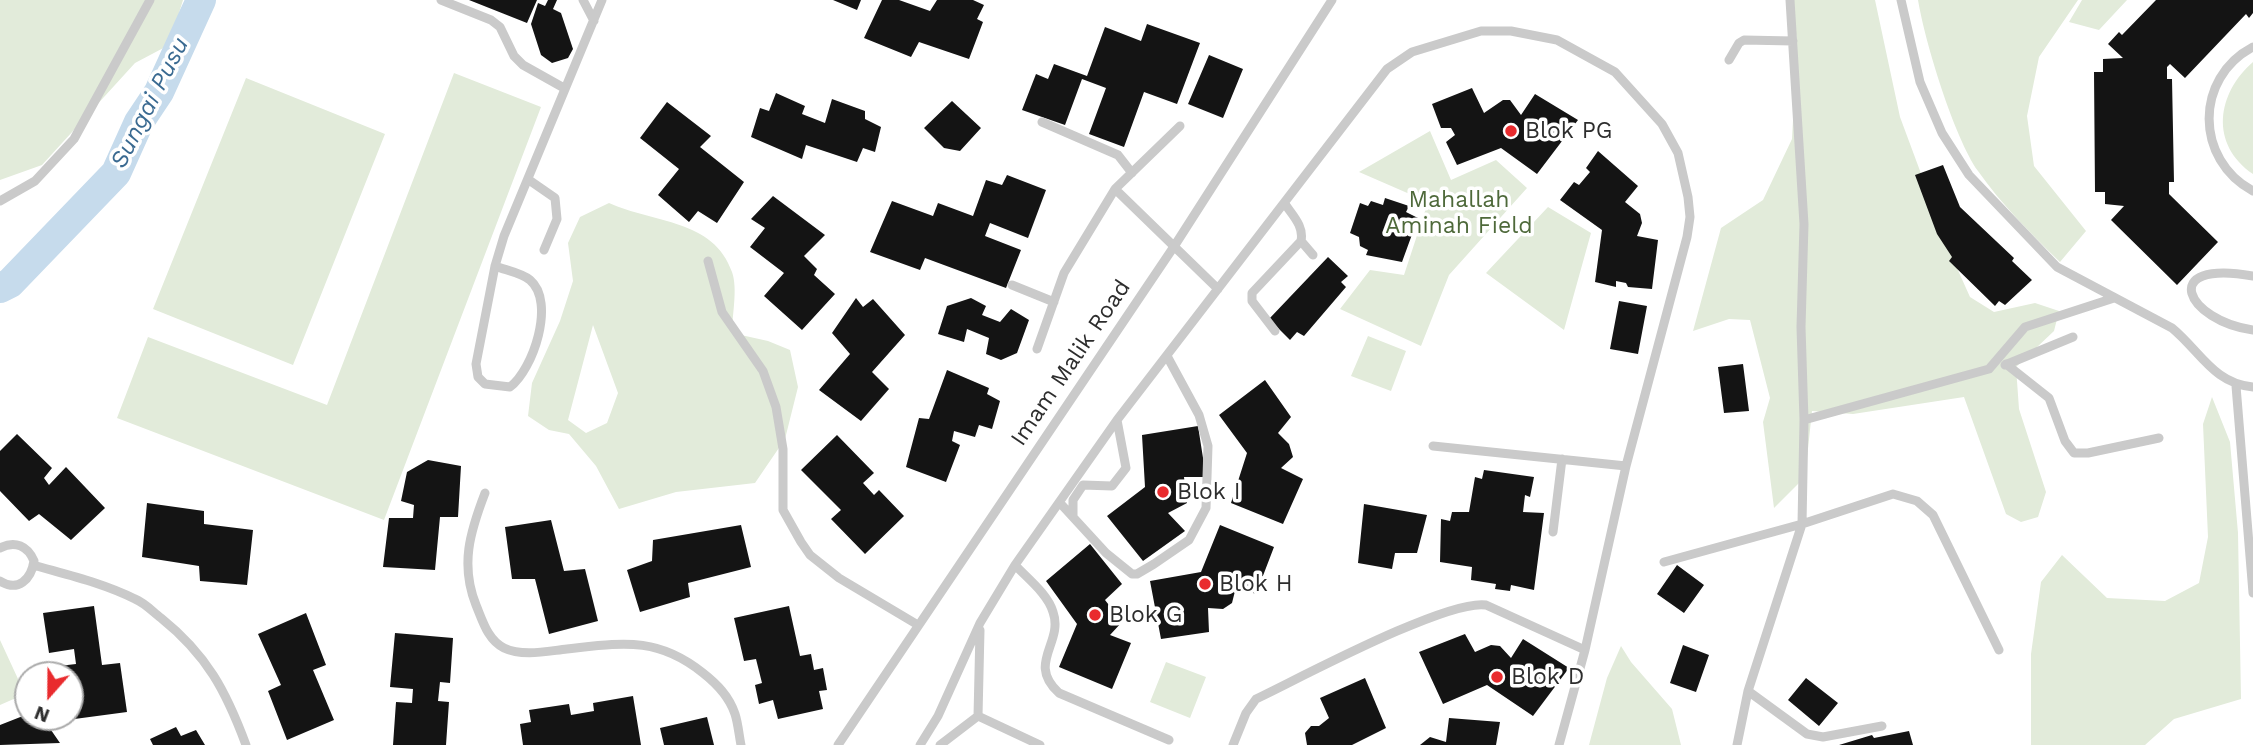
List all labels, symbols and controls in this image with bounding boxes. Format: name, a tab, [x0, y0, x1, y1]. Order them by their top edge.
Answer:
water label: Sungai Pusu	[105, 33, 195, 173]
place label: Blok PG	[1525, 117, 1612, 145]
marker: Blok PG	[1503, 123, 1519, 139]
park label: Mahallah Aminah Field	[1385, 186, 1533, 240]
street label: Imam Malik Road	[1005, 275, 1137, 451]
place label: Blok I	[1177, 478, 1241, 506]
marker: Blok I	[1155, 484, 1171, 500]
place label: Blok H	[1219, 570, 1293, 598]
marker: Blok H	[1197, 576, 1213, 592]
place label: Blok G	[1109, 601, 1182, 629]
marker: Blok G	[1087, 607, 1103, 623]
north arrow	[14, 661, 84, 731]
place label: Blok D	[1511, 663, 1584, 691]
marker: Blok D	[1489, 669, 1505, 685]
text: N	[31, 701, 53, 727]

